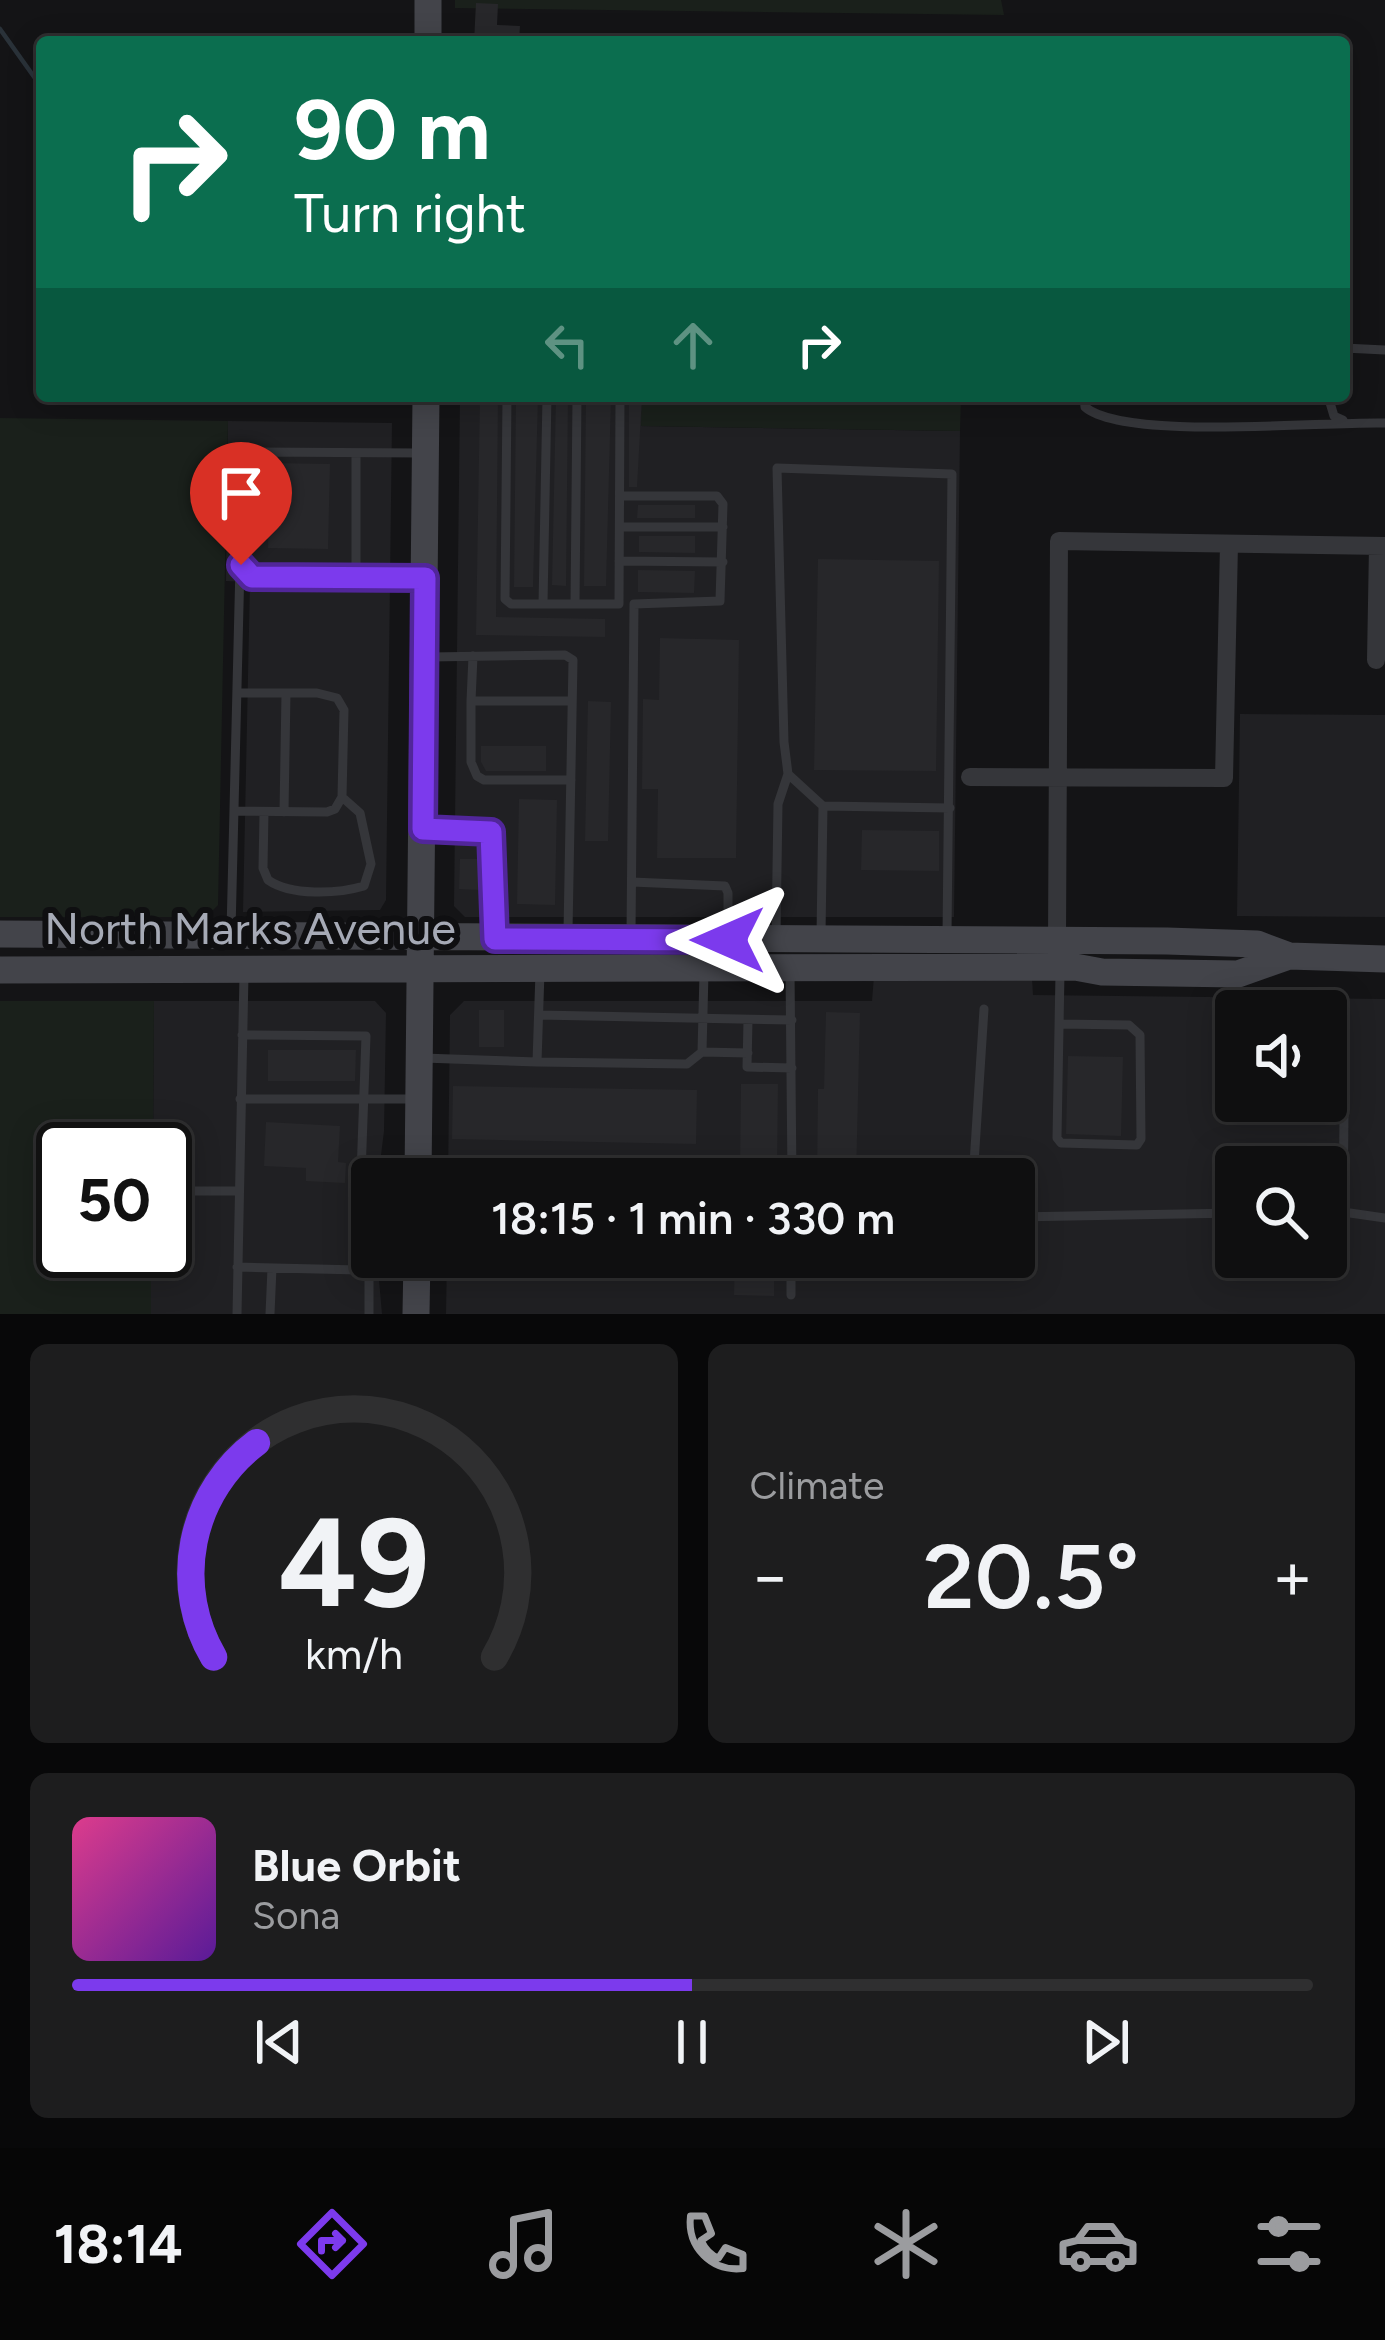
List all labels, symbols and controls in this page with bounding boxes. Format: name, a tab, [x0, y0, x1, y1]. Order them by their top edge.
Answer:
text: 90 m	[294, 79, 490, 180]
icon: right	[96, 84, 252, 240]
text: Turn right	[294, 181, 526, 246]
icon: left	[534, 312, 600, 378]
icon: ahead	[660, 312, 726, 378]
icon: right	[786, 312, 852, 378]
pin	[190, 442, 292, 565]
icon: arrive	[208, 460, 274, 526]
position arrow	[665, 877, 791, 1003]
street label: North Marks Avenue	[44, 901, 456, 955]
map controls	[1215, 990, 1347, 1278]
button: sound	[1215, 990, 1347, 1122]
speed limit sign: 50	[36, 1122, 192, 1278]
button: search	[1215, 1146, 1347, 1278]
text: 18:15 · 1 min · 330 m	[491, 1191, 895, 1245]
text: Climate	[750, 1462, 884, 1509]
text: 49	[278, 1487, 429, 1637]
text: 20.5°	[923, 1522, 1139, 1631]
text: −	[750, 1536, 791, 1616]
text: +	[1272, 1536, 1313, 1616]
text: km/h	[305, 1627, 403, 1679]
text: Blue Orbit	[252, 1838, 461, 1892]
text: Sona	[252, 1892, 340, 1939]
icon: previous	[246, 2009, 312, 2075]
icon: pause	[659, 2009, 725, 2075]
icon: next	[1073, 2009, 1139, 2075]
icon: directions	[290, 2202, 374, 2286]
icon: music	[482, 2202, 566, 2286]
icon: phone	[673, 2202, 757, 2286]
icon: climate	[864, 2202, 948, 2286]
icon: car	[1056, 2202, 1140, 2286]
icon: filters	[1247, 2202, 1331, 2286]
text: 18:14	[54, 2212, 183, 2277]

